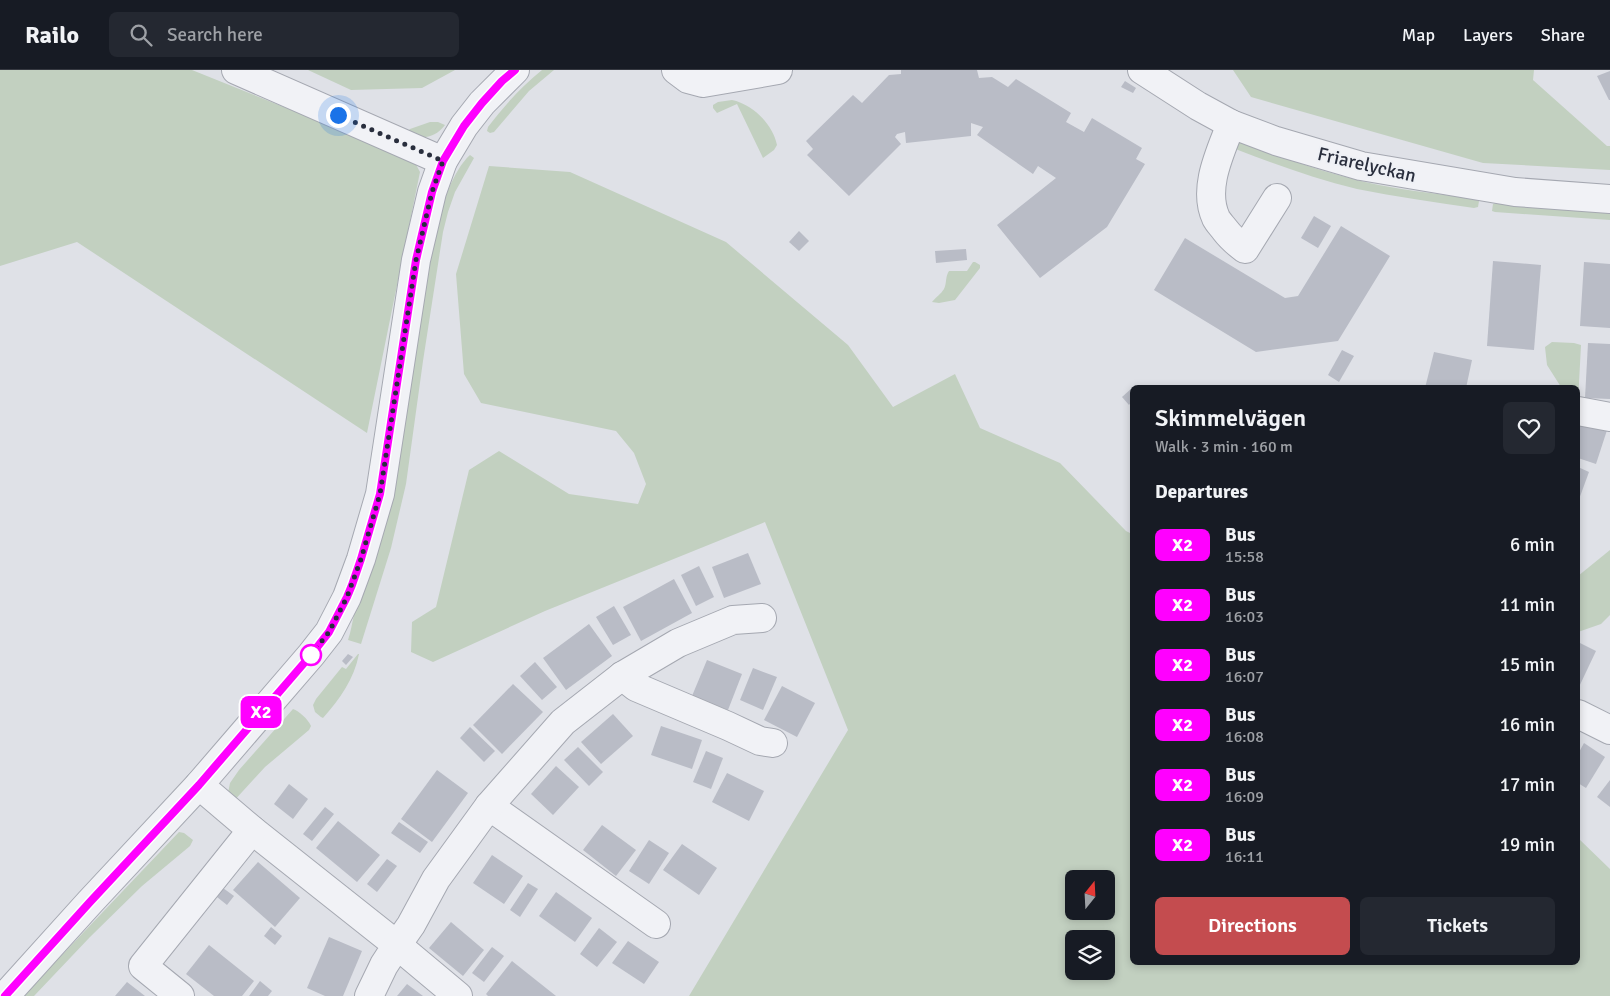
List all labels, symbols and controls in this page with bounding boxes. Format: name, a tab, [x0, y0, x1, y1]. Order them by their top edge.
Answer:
search box	[109, 12, 459, 57]
text: Railo	[25, 20, 79, 50]
icon: search	[127, 21, 155, 49]
text: Search here	[167, 23, 263, 47]
text: Map	[1402, 24, 1435, 46]
text: Layers	[1463, 24, 1513, 46]
text: Share	[1541, 24, 1585, 46]
your location	[326, 103, 351, 128]
street label: Friarelyckan	[1315, 142, 1418, 188]
button: heart	[1503, 402, 1555, 454]
text: Skimmelvägen	[1155, 403, 1306, 433]
text: Walk · 3 min · 160 m	[1155, 437, 1293, 457]
text: Departures	[1155, 480, 1248, 504]
text: Bus	[1225, 523, 1256, 547]
text: 6 min	[1510, 533, 1555, 557]
text: X2	[1172, 534, 1193, 556]
text: 15:58	[1225, 547, 1264, 567]
text: Bus	[1225, 583, 1256, 607]
text: 11 min	[1500, 593, 1555, 617]
text: X2	[1172, 594, 1193, 616]
text: 16:03	[1225, 607, 1264, 627]
text: Bus	[1225, 643, 1256, 667]
unlabelled marker	[300, 644, 322, 666]
text: 15 min	[1500, 653, 1555, 677]
text: X2	[1172, 654, 1193, 676]
text: 16:07	[1225, 667, 1264, 687]
line badge: X2	[238, 696, 284, 728]
text: X2	[251, 701, 271, 723]
text: Bus	[1225, 703, 1256, 727]
text: 16 min	[1500, 713, 1555, 737]
text: X2	[1172, 714, 1193, 736]
text: 16:08	[1225, 727, 1264, 747]
text: Bus	[1225, 763, 1256, 787]
text: 17 min	[1500, 773, 1555, 797]
text: X2	[1172, 774, 1193, 796]
text: 16:09	[1225, 787, 1264, 807]
text: Bus	[1225, 823, 1256, 847]
text: 19 min	[1500, 833, 1555, 857]
text: X2	[1172, 834, 1193, 856]
text: 16:11	[1225, 847, 1264, 867]
north arrow	[1065, 870, 1115, 920]
map controls	[1065, 870, 1115, 980]
button: Directions	[1155, 897, 1350, 955]
button: Tickets	[1360, 897, 1555, 955]
button: layers	[1065, 930, 1115, 980]

